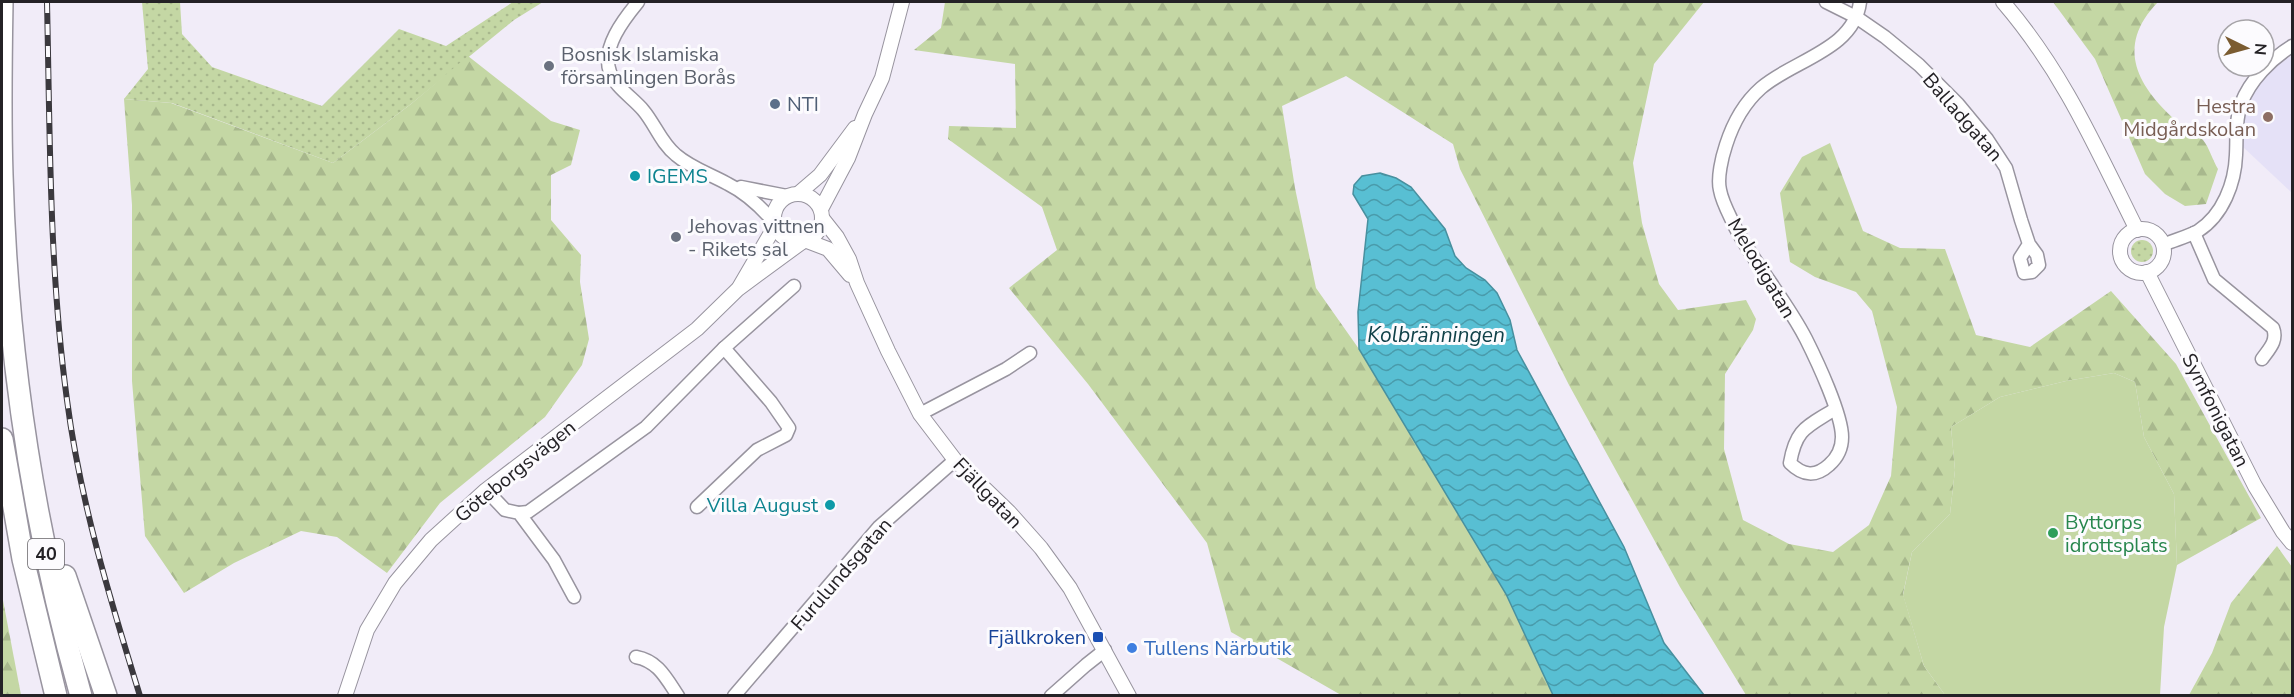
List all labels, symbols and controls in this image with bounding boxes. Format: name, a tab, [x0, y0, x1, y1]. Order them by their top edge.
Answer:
north arrow	[2216, 18, 2276, 78]
place label: Bosnisk Islamiska församlingen Borås	[561, 41, 736, 91]
text: N	[2248, 42, 2271, 56]
marker: Bosnisk Islamiska församlingen Borås	[542, 59, 556, 73]
street label: Balladgatan	[1917, 67, 2009, 168]
place label: NTI	[787, 91, 819, 118]
place label: Hestra Midgårdskolan	[2123, 93, 2256, 143]
marker: NTI	[768, 97, 782, 111]
marker: Hestra Midgårdskolan	[2261, 110, 2275, 124]
place label: IGEMS	[647, 163, 708, 190]
marker: IGEMS	[628, 169, 642, 183]
place label: Jehovas vittnen - Rikets sal	[687, 213, 825, 263]
street label: Melodigatan	[1721, 213, 1802, 323]
marker: Jehovas vittnen - Rikets sal	[669, 230, 683, 244]
water label: Kolbränningen	[1367, 321, 1505, 349]
street label: Symfonigatan	[2175, 349, 2256, 472]
street label: Göteborgsvägen	[449, 414, 581, 529]
street label: Fjällgatan	[947, 452, 1028, 535]
place label: Villa August	[706, 492, 819, 519]
marker: Villa August	[823, 498, 837, 512]
place label: Byttorps idrottsplats	[2065, 509, 2168, 559]
street label: Furulundsgatan	[785, 512, 898, 637]
marker: Byttorps idrottsplats	[2046, 526, 2060, 540]
road number: 40	[28, 539, 64, 569]
place label: Fjällkroken	[988, 624, 1086, 651]
marker: Fjällkroken	[1091, 630, 1105, 644]
place label: Tullens Närbutik	[1144, 635, 1292, 662]
marker: Tullens Närbutik	[1125, 641, 1139, 655]

